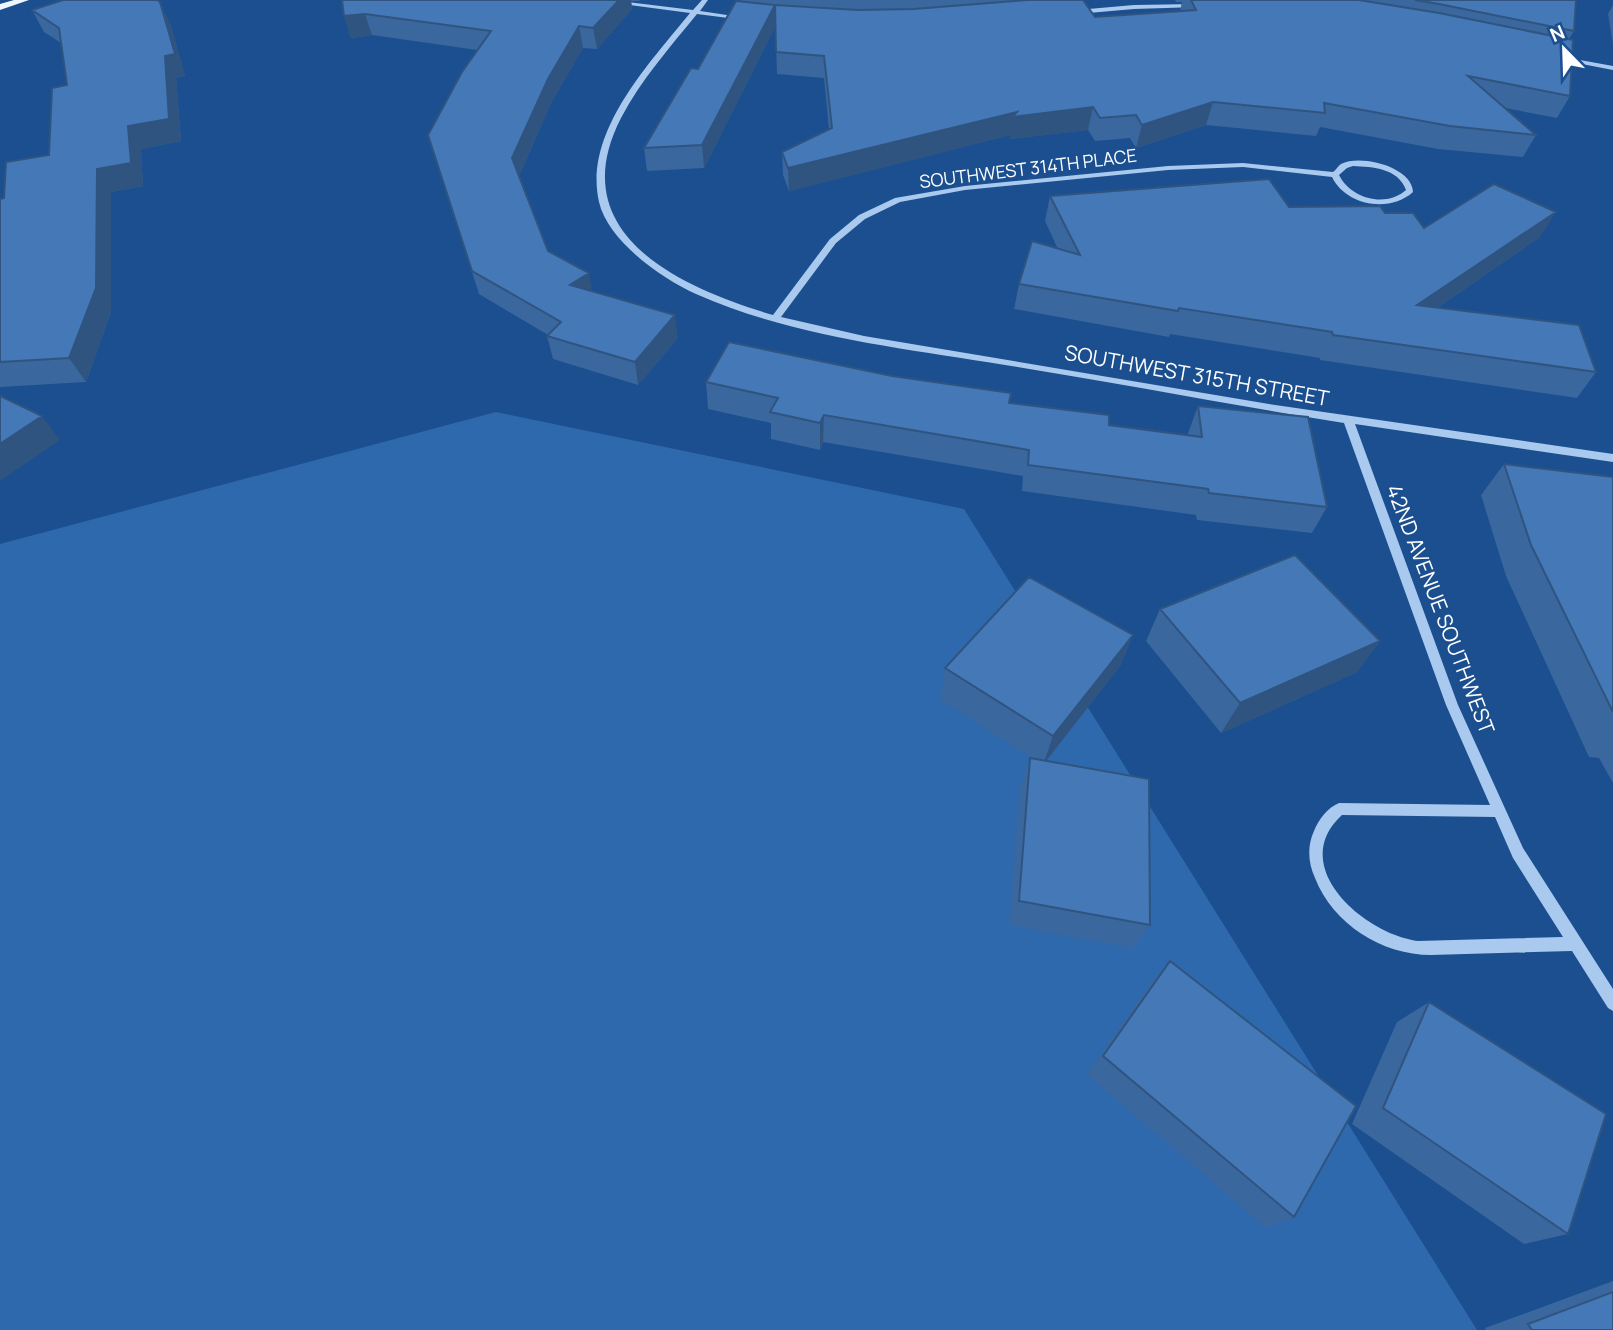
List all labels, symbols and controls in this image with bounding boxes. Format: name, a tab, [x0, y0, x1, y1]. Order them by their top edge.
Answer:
north arrow	[1529, 14, 1599, 84]
text: N	[1546, 19, 1569, 48]
street label: SOUTHWEST 314TH PLACE	[918, 143, 1138, 193]
street label: SOUTHWEST 315TH STREET	[1063, 338, 1332, 412]
street label: 42ND AVENUE SOUTHWEST	[1380, 480, 1502, 738]

